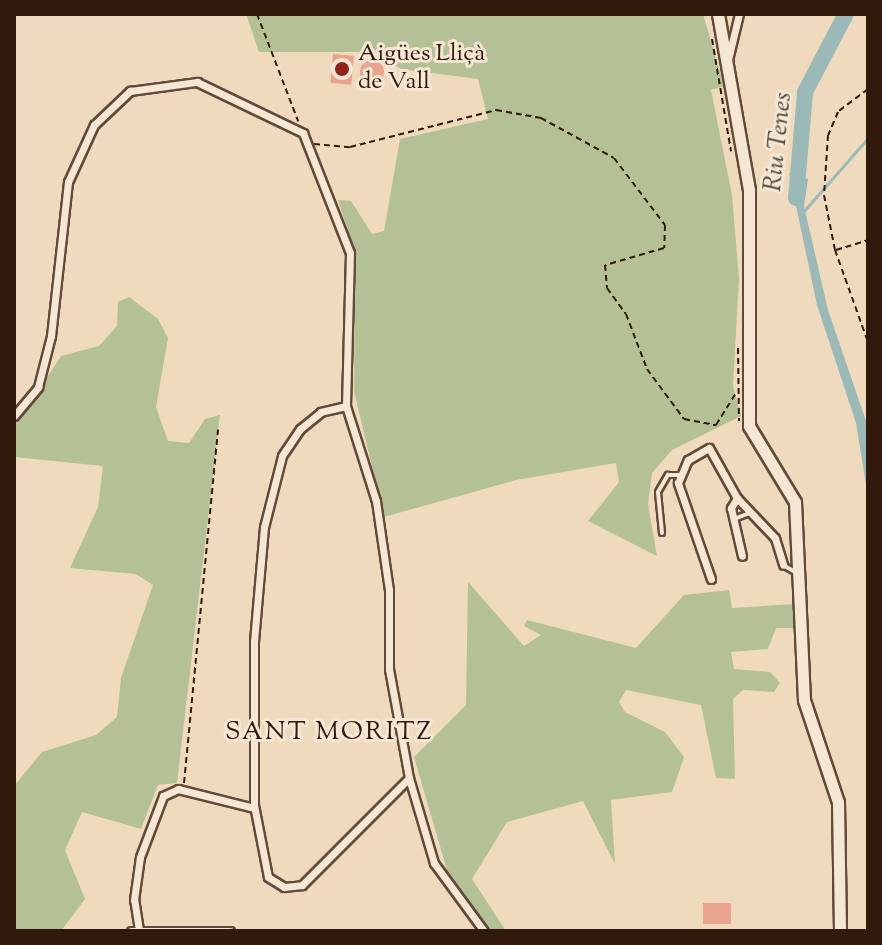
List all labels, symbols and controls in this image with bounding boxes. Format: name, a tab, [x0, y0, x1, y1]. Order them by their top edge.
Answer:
place label: Aigües Lliçà de Vall	[358, 41, 485, 97]
marker: Aigües Lliçà de Vall	[333, 60, 351, 78]
water label: Riu Tenes	[758, 91, 800, 193]
district label: SANT MORITZ	[225, 717, 433, 749]

